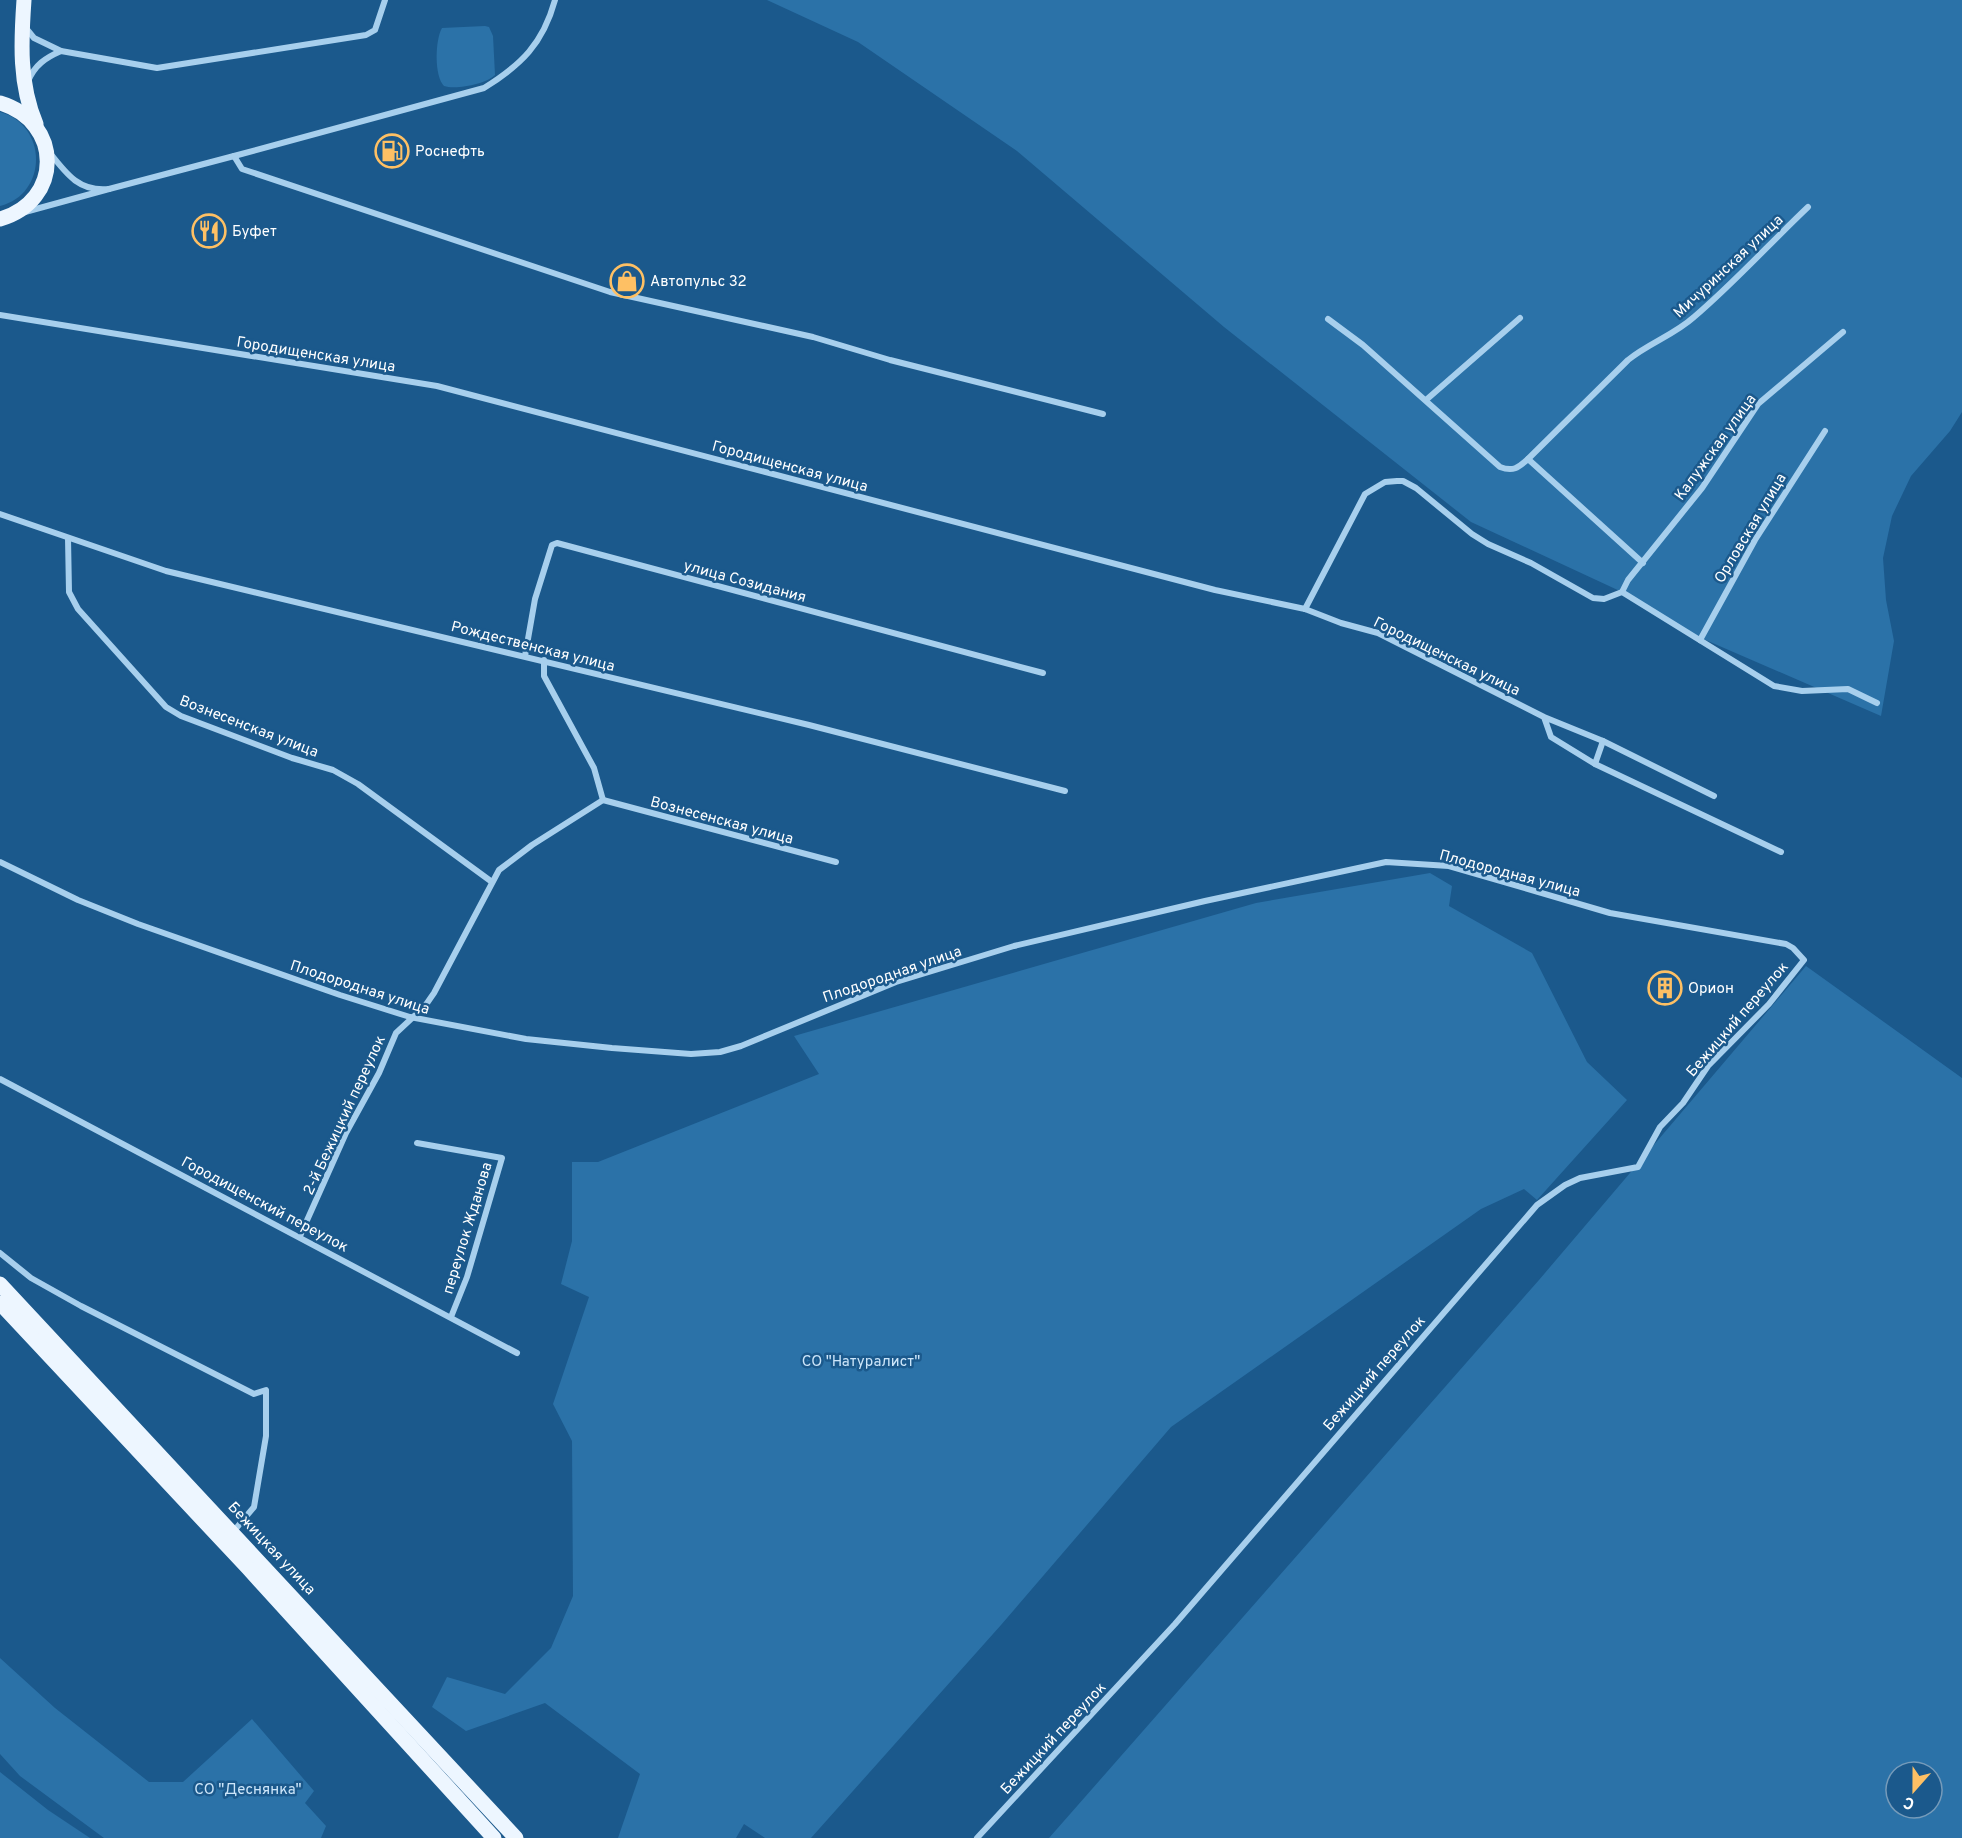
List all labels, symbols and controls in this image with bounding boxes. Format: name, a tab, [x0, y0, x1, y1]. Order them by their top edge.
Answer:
fuel station icon: Роснефть	[374, 133, 410, 169]
place label: Роснефть	[415, 143, 485, 162]
street label: Мичуринская улица	[1670, 211, 1788, 323]
restaurant icon: Буфет	[191, 213, 227, 249]
place label: Буфет	[232, 223, 277, 242]
shop icon: Автопульс 32	[609, 263, 645, 299]
place label: Автопульс 32	[650, 273, 747, 292]
street label: Городищенская улица	[235, 334, 397, 377]
street label: Калужская улица	[1671, 391, 1761, 505]
street label: Городищенская улица	[710, 437, 870, 497]
street label: Орловская улица	[1711, 470, 1792, 587]
street label: улица Созидания	[681, 557, 808, 608]
street label: Городищенская улица	[1370, 614, 1523, 701]
street label: Рождественская улица	[449, 618, 617, 677]
street label: Вознесенская улица	[176, 692, 321, 763]
street label: Вознесенская улица	[648, 793, 795, 850]
street label: Плодородная улица	[1437, 846, 1582, 902]
street label: Плодородная улица	[821, 943, 964, 1008]
street label: Плодородная улица	[287, 957, 432, 1020]
street label: Бежицкий переулок	[1683, 958, 1793, 1082]
building icon: Орион	[1647, 970, 1683, 1006]
place label: Орион	[1688, 980, 1734, 999]
street label: 2-й Бежицкий переулок	[300, 1033, 391, 1199]
street label: Городищенский переулок	[178, 1153, 351, 1257]
street label: переулок Жданова	[439, 1160, 498, 1297]
street label: Бежицкий переулок	[1320, 1312, 1430, 1436]
park label: СО "Натуралист"	[802, 1353, 920, 1372]
street label: Бежицкая улица	[223, 1498, 319, 1600]
street label: Бежицкий переулок	[997, 1679, 1111, 1799]
north arrow	[1884, 1760, 1944, 1820]
park label: СО "Деснянка"	[194, 1781, 302, 1800]
text: С	[1901, 1791, 1918, 1813]

